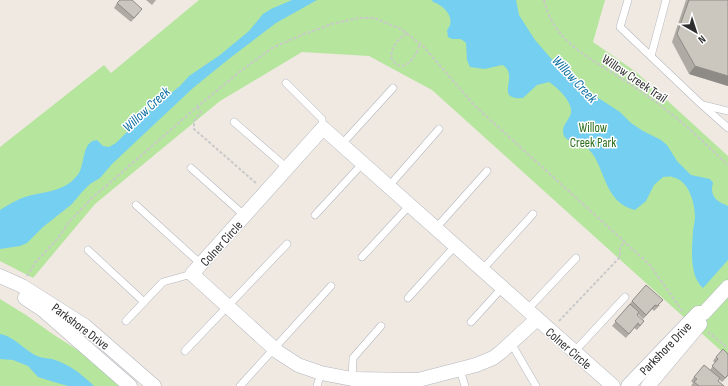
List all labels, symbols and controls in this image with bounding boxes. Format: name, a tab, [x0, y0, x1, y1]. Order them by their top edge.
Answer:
north arrow	[676, 12, 716, 52]
text: N	[696, 32, 708, 46]
street label: Willow Creek Trail	[599, 51, 670, 107]
water label: Willow Creek	[548, 52, 601, 107]
water label: Willow Creek	[119, 83, 174, 136]
park label: Willow Creek Park	[570, 120, 616, 151]
street label: Colner Circle	[197, 218, 246, 270]
street label: Parkshore Drive	[48, 300, 112, 354]
street label: Parkshore Drive	[636, 319, 695, 379]
street label: Colner Circle	[542, 324, 595, 373]

